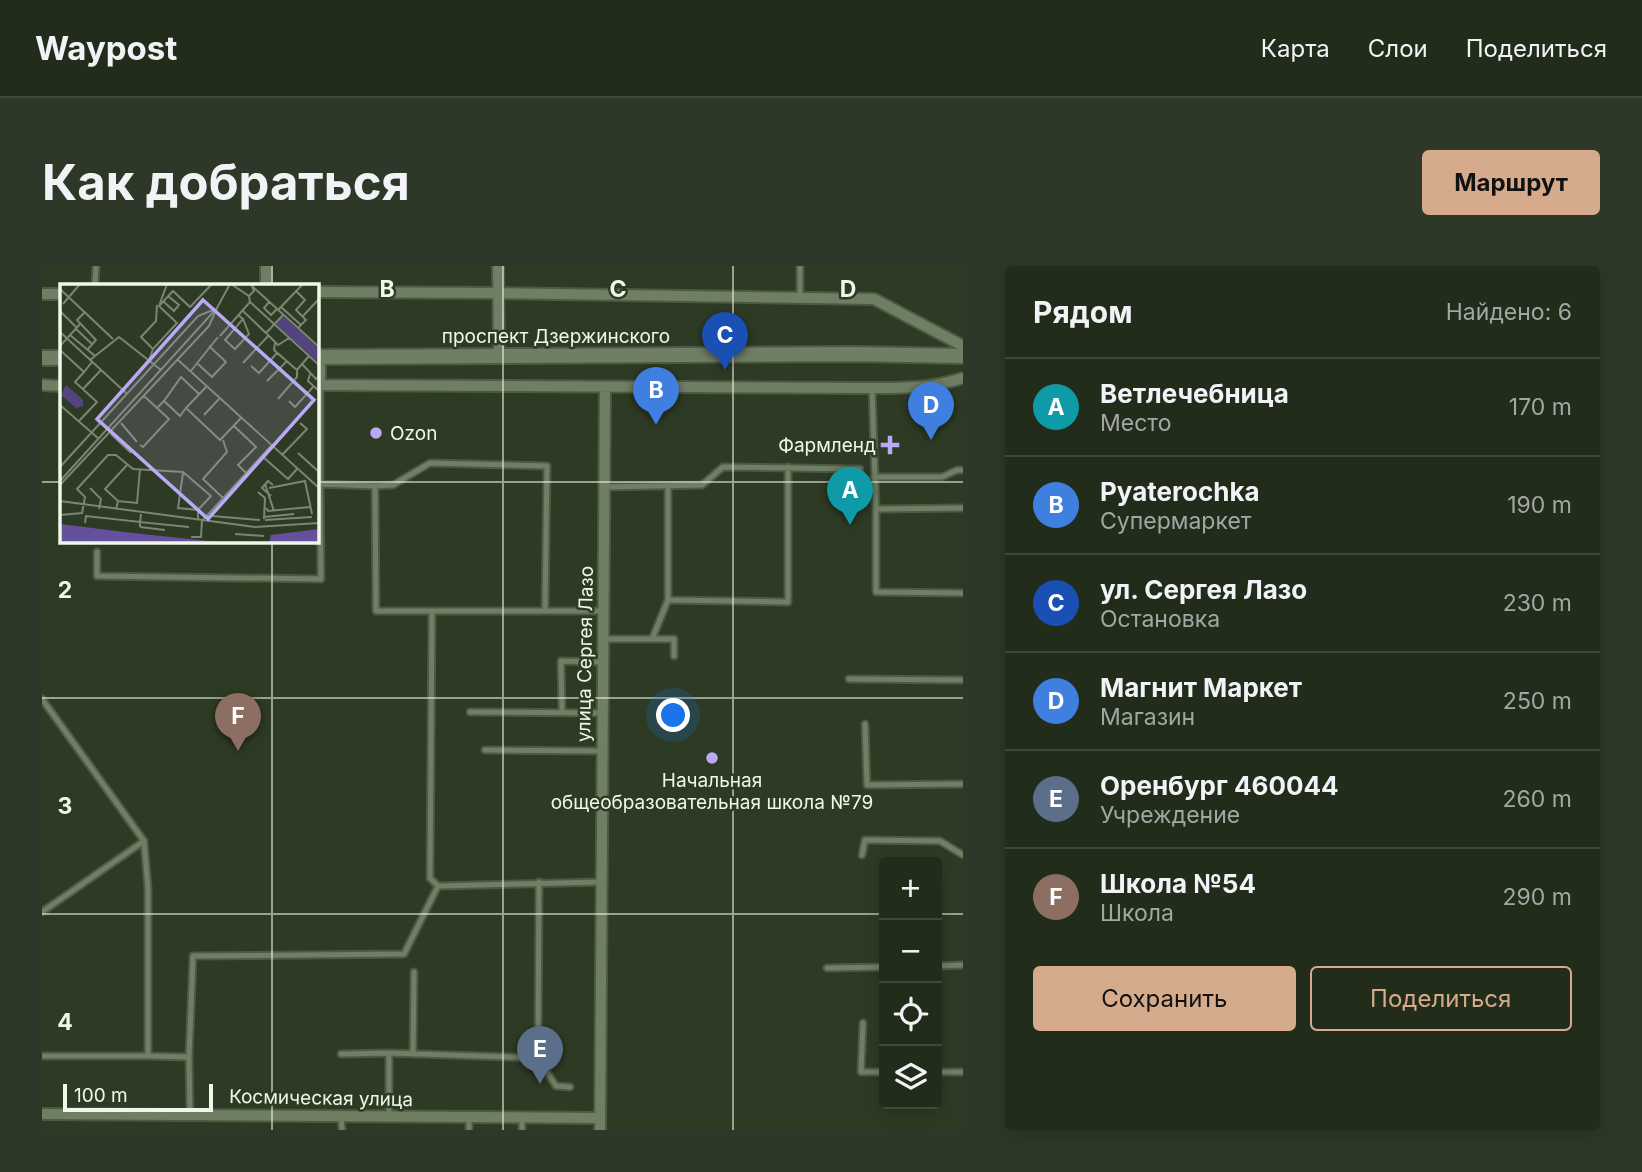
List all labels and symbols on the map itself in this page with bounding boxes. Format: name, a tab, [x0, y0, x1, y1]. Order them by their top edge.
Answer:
text: B	[379, 275, 395, 303]
text: C	[609, 275, 627, 303]
text: D	[840, 275, 856, 303]
inset map	[60, 284, 318, 542]
pin: C	[702, 312, 748, 370]
street label: проспект Дзержинского	[442, 325, 670, 348]
pin: B	[633, 367, 679, 425]
pin: D	[908, 382, 954, 440]
place label: Ozon	[390, 422, 437, 445]
marker: Ozon	[368, 425, 384, 441]
place label: Фармленд	[778, 434, 876, 457]
marker: Фармленд	[882, 437, 898, 453]
pin: A	[827, 467, 873, 525]
street label: улица Сергея Лазо	[572, 566, 598, 742]
text: 2	[58, 576, 72, 604]
pin: F	[215, 693, 261, 751]
your location	[656, 698, 690, 732]
marker: Начальная общеобразовательная школа №79	[704, 750, 720, 766]
place label: Начальная общеобразовательная школа №79	[551, 769, 873, 814]
text: 3	[58, 792, 72, 820]
text: 4	[57, 1008, 73, 1036]
pin: E	[517, 1026, 563, 1084]
scale bar	[63, 1081, 214, 1113]
street label: Космическая улица	[229, 1085, 413, 1111]

